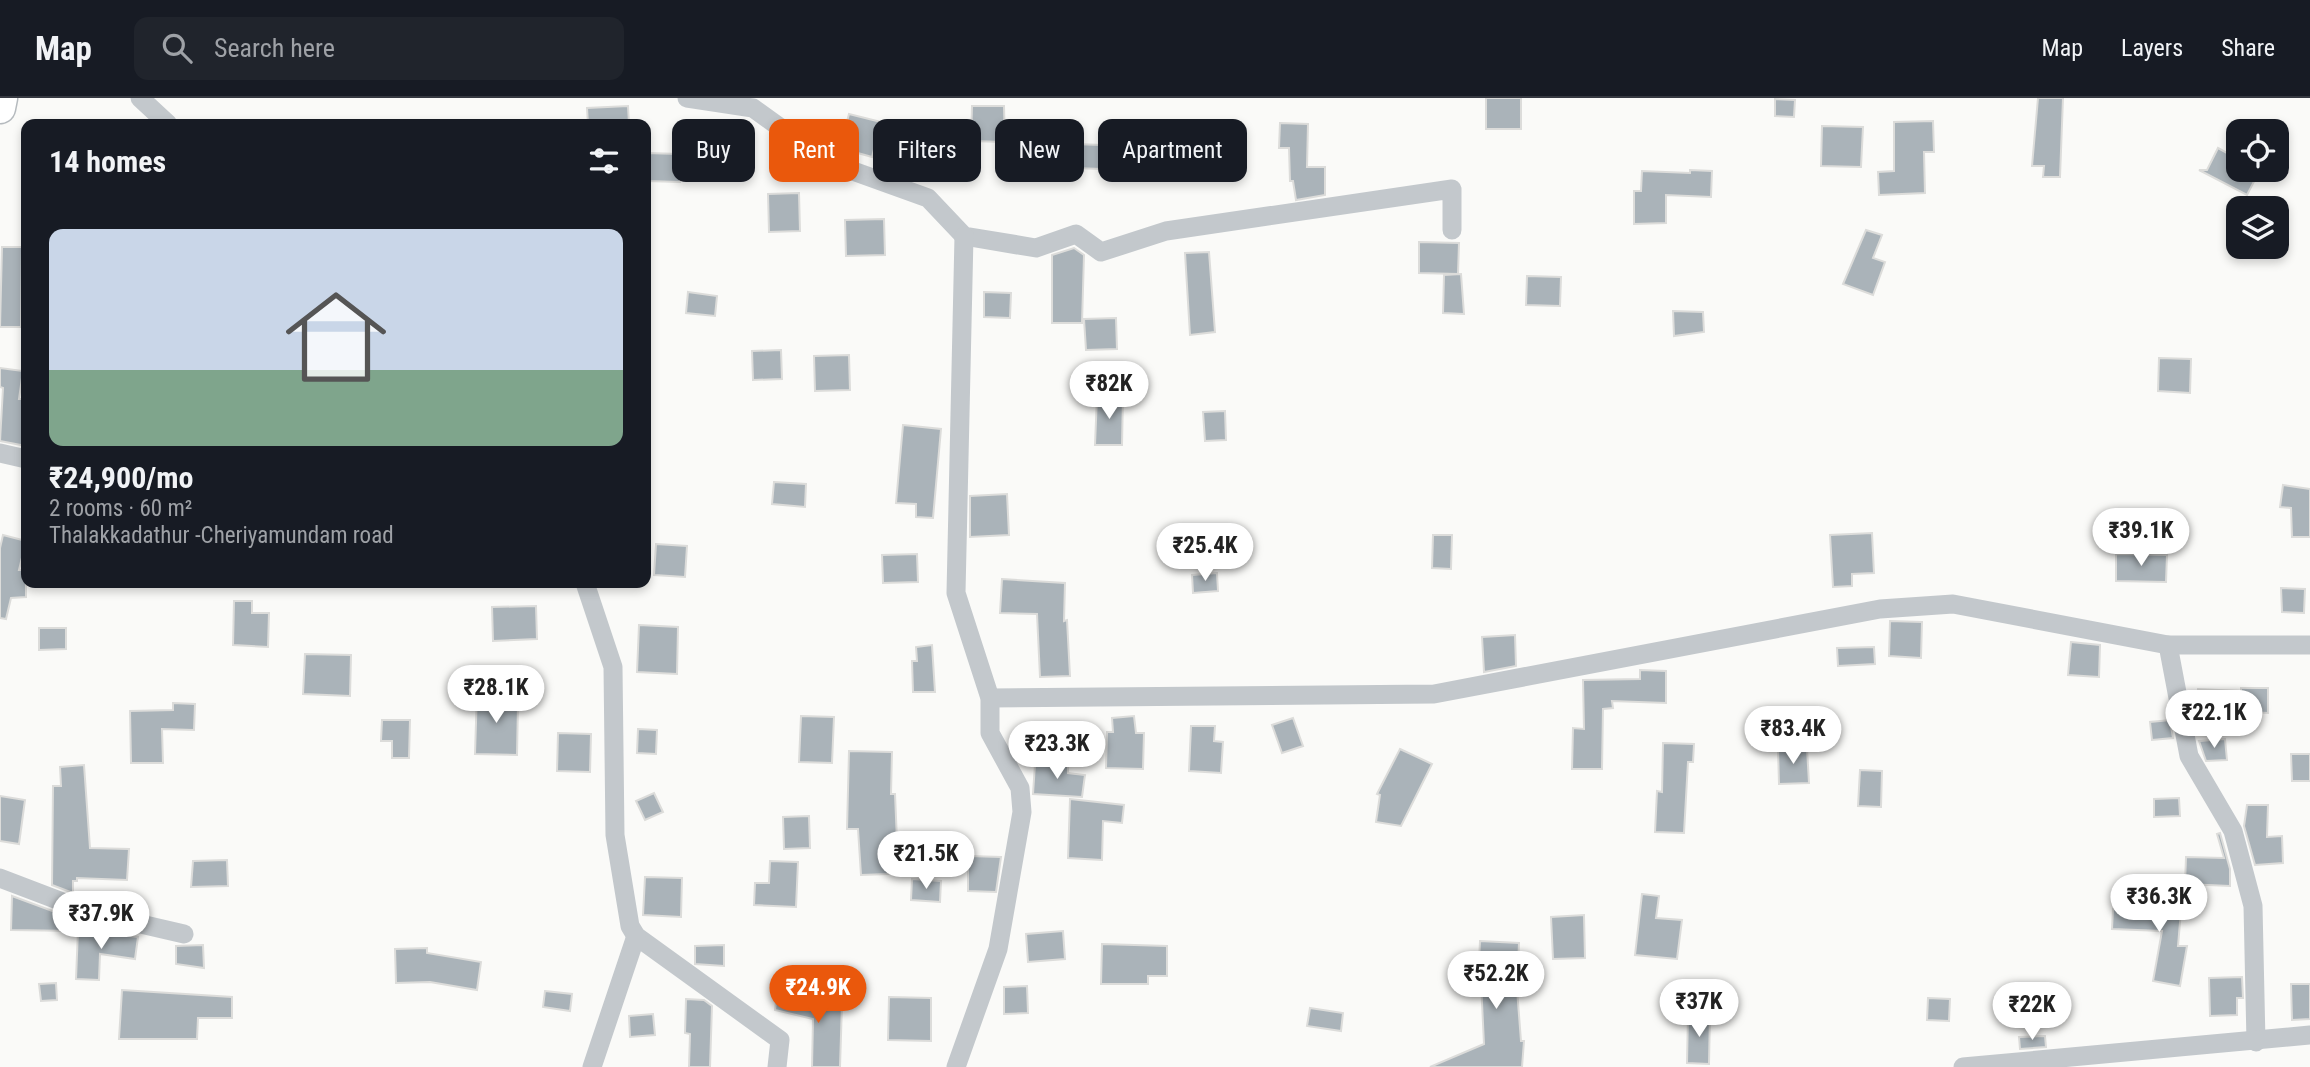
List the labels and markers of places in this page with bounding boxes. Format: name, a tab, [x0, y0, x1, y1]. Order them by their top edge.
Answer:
pin: ₹82K	[1068, 362, 1150, 421]
pin: ₹39.1K	[2084, 508, 2198, 568]
pin: ₹25.4K	[1148, 524, 1262, 583]
pin: ₹28.1K	[439, 666, 553, 725]
pin: ₹22.1K	[2157, 690, 2271, 750]
pin: ₹83.4K	[1736, 706, 1850, 766]
pin: ₹23.3K	[1000, 722, 1114, 781]
pin: ₹21.5K	[869, 832, 983, 891]
pin: ₹36.3K	[2102, 874, 2216, 934]
pin: ₹37.9K	[44, 892, 158, 951]
pin: ₹52.2K	[1439, 951, 1553, 1011]
pin: ₹24.9K	[761, 965, 875, 1025]
pin: ₹37K	[1658, 979, 1740, 1039]
pin: ₹22K	[1991, 982, 2073, 1042]

